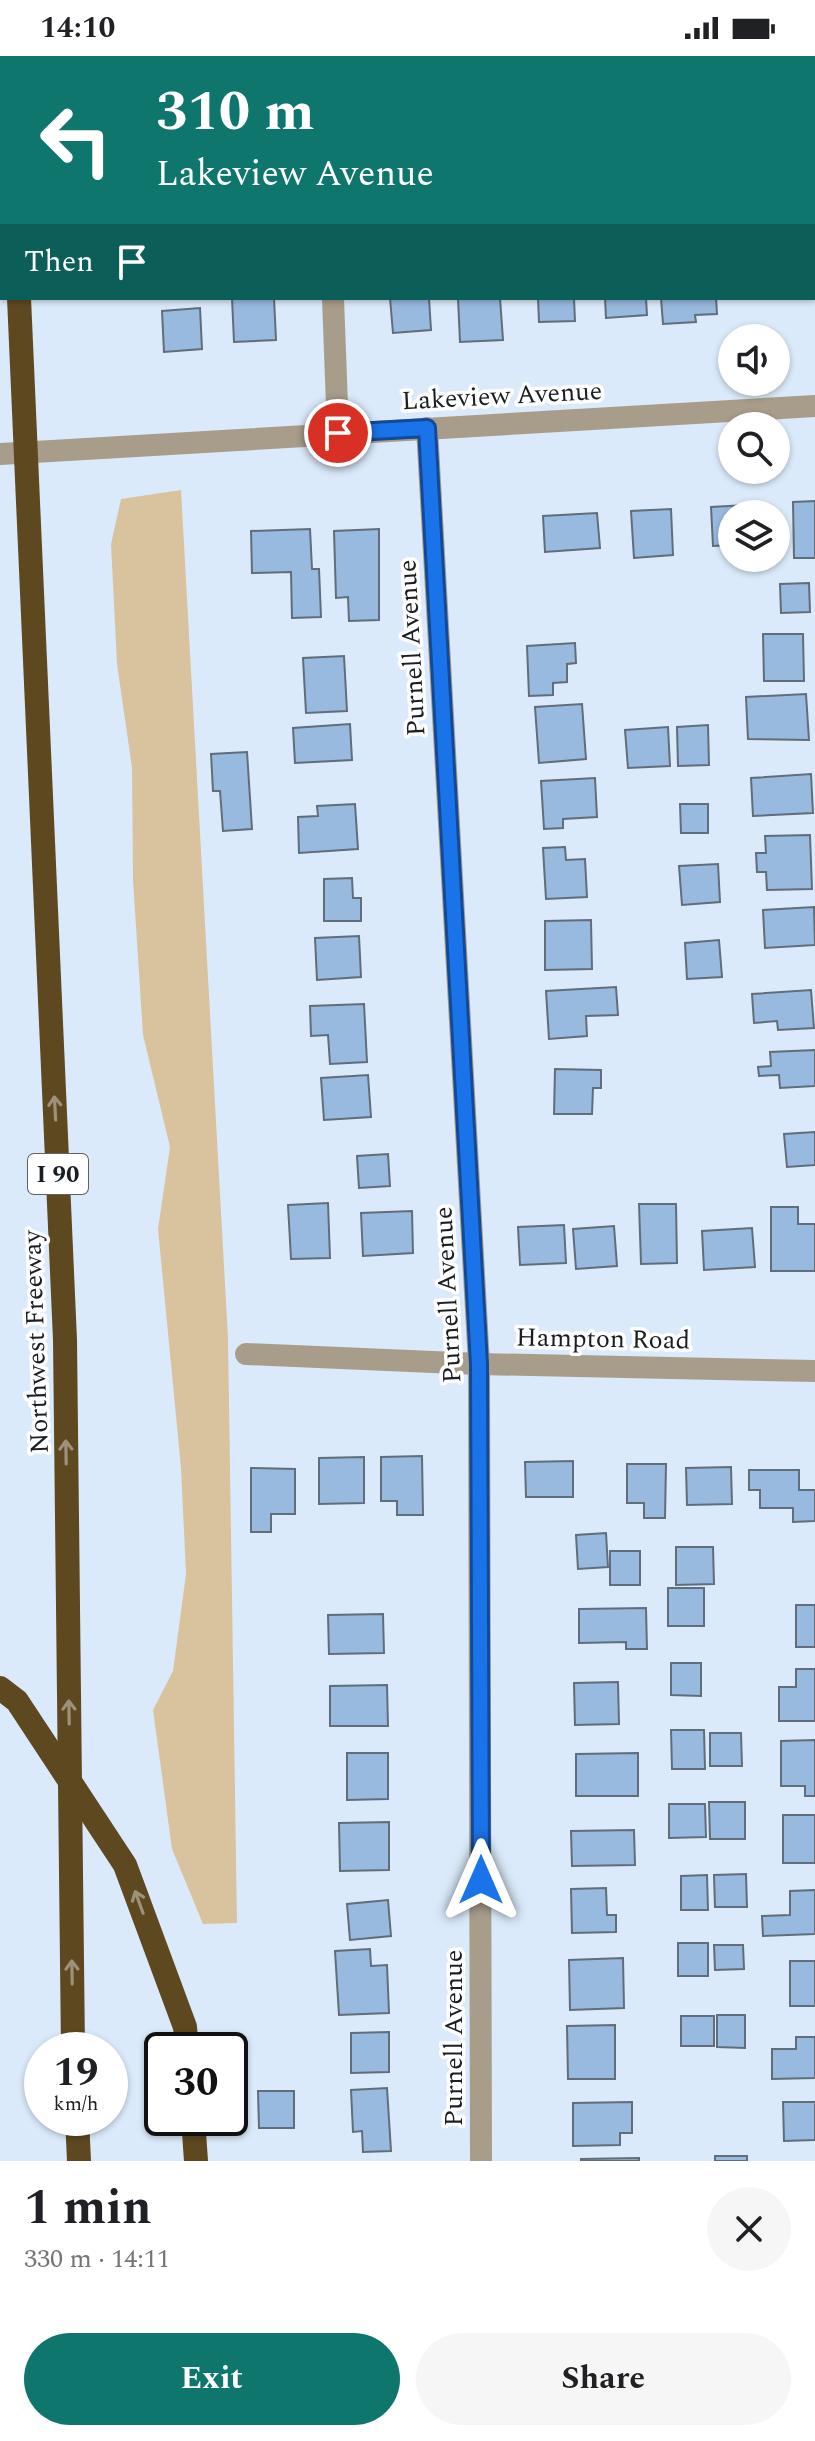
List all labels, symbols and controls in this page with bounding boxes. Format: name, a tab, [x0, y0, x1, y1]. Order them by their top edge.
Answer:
text: 14:10	[40, 5, 115, 51]
text: 310 m	[156, 70, 315, 155]
icon: left	[24, 88, 128, 192]
text: Lakeview Avenue	[156, 147, 434, 202]
text: Then	[24, 239, 94, 285]
icon: arrive	[110, 240, 154, 284]
map controls	[718, 324, 790, 572]
button: sound	[718, 324, 790, 396]
street label: Lakeview Avenue	[401, 371, 603, 421]
pin	[304, 399, 372, 467]
icon: arrive	[316, 411, 360, 455]
button: search	[718, 412, 790, 484]
button: layers	[718, 500, 790, 572]
street label: Purnell Avenue	[387, 559, 437, 737]
one-way arrow	[47, 1095, 62, 1122]
road number: I 90	[28, 1154, 88, 1194]
street label: Purnell Avenue	[423, 1206, 473, 1384]
street label: Northwest Freeway	[12, 1228, 60, 1454]
street label: Hampton Road	[515, 1317, 690, 1361]
one-way arrow	[58, 1439, 74, 1466]
one-way arrow	[61, 1699, 77, 1726]
position arrow	[439, 1838, 523, 1922]
one-way arrow	[131, 1890, 145, 1915]
street label: Purnell Avenue	[434, 1950, 474, 2126]
one-way arrow	[64, 1959, 80, 1986]
speed limit sign: 30	[144, 2032, 248, 2136]
text: 19	[54, 2043, 98, 2104]
text: km/h	[54, 2089, 99, 2119]
text: 1 min	[24, 2172, 152, 2245]
button: close	[707, 2187, 791, 2271]
text: 330 m · 14:11	[24, 2239, 170, 2279]
button: Exit	[24, 2333, 400, 2425]
button: Share	[416, 2333, 791, 2425]

